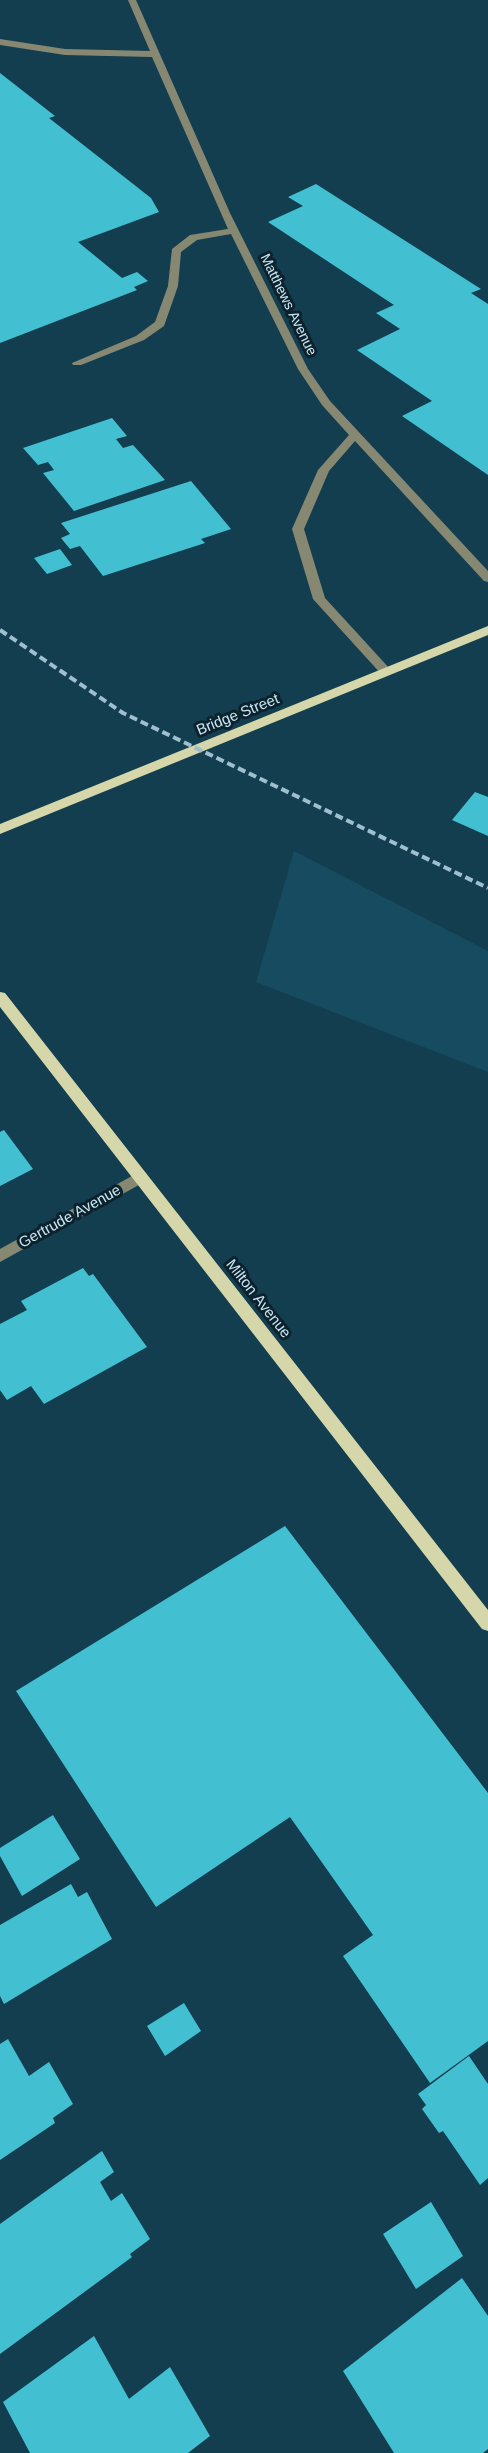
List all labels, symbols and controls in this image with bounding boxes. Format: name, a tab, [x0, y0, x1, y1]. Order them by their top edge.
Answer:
street label: Matthews Avenue	[256, 251, 320, 359]
street label: Bridge Street	[194, 690, 282, 740]
street label: Gertrude Avenue	[16, 1182, 124, 1252]
street label: Milton Avenue	[222, 1256, 294, 1342]

